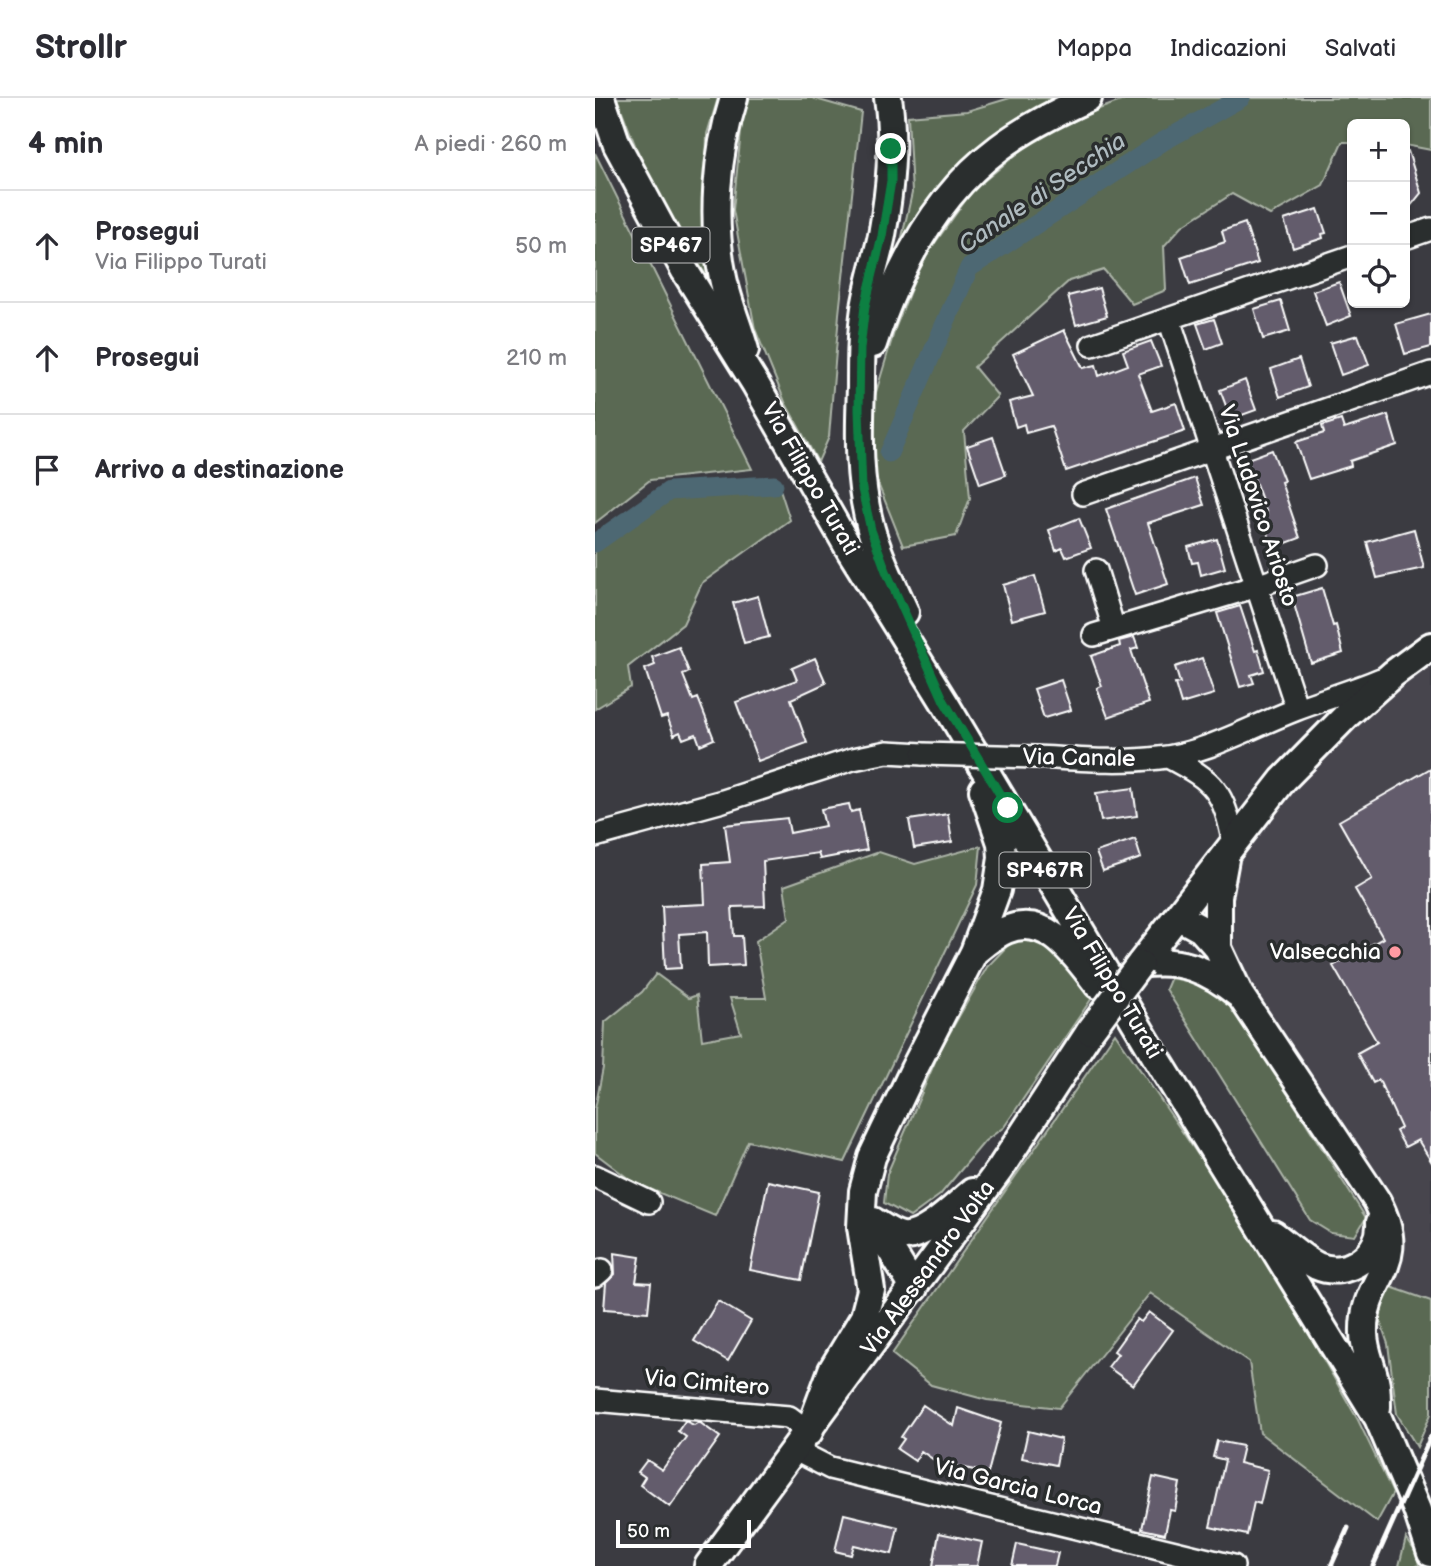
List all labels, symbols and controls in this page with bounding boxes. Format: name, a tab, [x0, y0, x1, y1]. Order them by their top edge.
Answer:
text: Strollr	[35, 28, 127, 68]
text: Mappa	[1056, 34, 1132, 63]
text: Indicazioni	[1170, 34, 1287, 63]
text: Salvati	[1325, 34, 1396, 63]
map controls	[1347, 119, 1410, 308]
button: +	[1347, 119, 1410, 182]
text: 4 min	[28, 126, 103, 162]
water label: Canale di Secchia	[953, 126, 1131, 260]
text: A piedi · 260 m	[414, 130, 567, 158]
route end	[875, 133, 906, 164]
button: −	[1347, 182, 1410, 245]
text: Prosegui	[95, 217, 199, 248]
icon: ahead	[28, 227, 66, 265]
road number: SP467	[633, 228, 709, 262]
text: 50 m	[515, 232, 567, 260]
button: locate	[1347, 245, 1410, 308]
text: Via Filippo Turati	[95, 248, 267, 276]
icon: ahead	[28, 339, 66, 377]
text: Prosegui	[95, 343, 199, 374]
text: 210 m	[506, 344, 567, 372]
street label: Via Filippo Turati	[755, 398, 865, 560]
street label: Via Ludovico Ariosto	[1212, 402, 1304, 610]
icon: arrive	[28, 451, 66, 489]
text: Arrivo a destinazione	[95, 455, 344, 486]
street label: Via Canale	[1022, 743, 1136, 773]
route start	[992, 792, 1023, 823]
road number: SP467R	[1000, 852, 1091, 888]
street label: Via Filippo Turati	[1056, 902, 1168, 1064]
place label: Valsecchia	[1270, 938, 1381, 966]
marker: Valsecchia	[1387, 944, 1403, 960]
street label: Via Alessandro Volta	[855, 1175, 1001, 1361]
street label: Via Cimitero	[643, 1364, 771, 1402]
street label: Via Garcia Lorca	[931, 1453, 1105, 1521]
scale bar	[616, 1517, 751, 1549]
text: 50 m	[627, 1520, 670, 1543]

